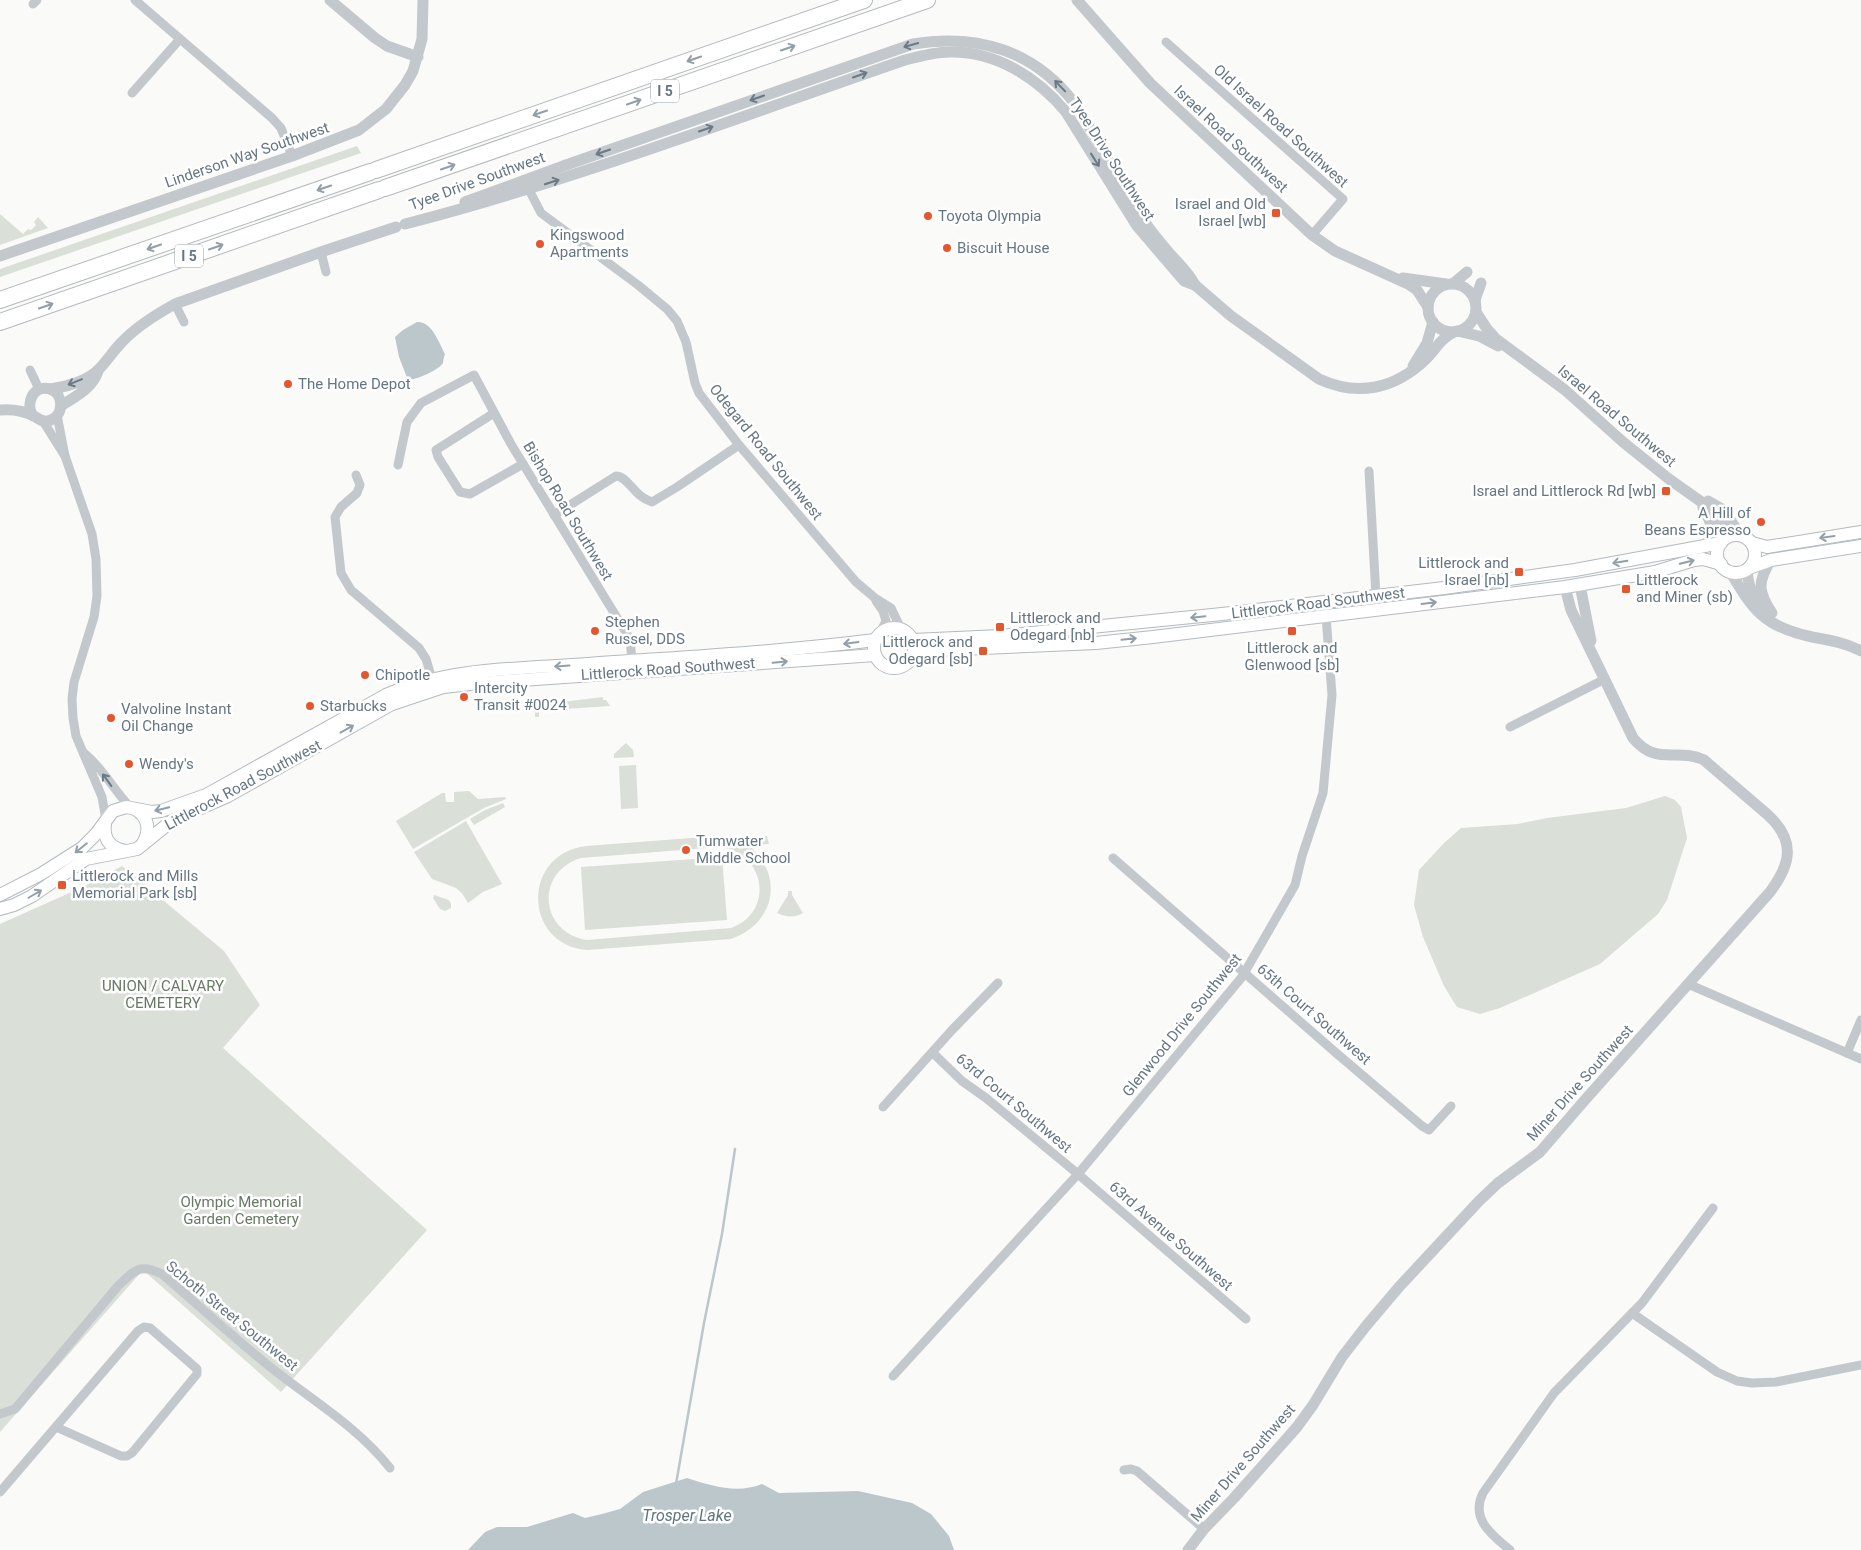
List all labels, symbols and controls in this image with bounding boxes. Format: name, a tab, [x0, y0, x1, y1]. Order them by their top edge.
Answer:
one-way arrow	[903, 41, 919, 51]
one-way arrow	[780, 43, 796, 53]
one-way arrow	[687, 55, 702, 64]
street label: Old Israel Road Southwest	[1210, 61, 1352, 191]
one-way arrow	[851, 70, 867, 79]
road number: I 5	[651, 80, 679, 102]
one-way arrow	[1054, 80, 1066, 93]
street label: Israel Road Southwest	[1170, 82, 1292, 196]
one-way arrow	[750, 94, 765, 103]
street label: Tyee Drive Southwest	[1065, 94, 1159, 224]
one-way arrow	[626, 97, 642, 106]
one-way arrow	[533, 108, 549, 118]
street label: Linderson Way Southwest	[163, 118, 332, 192]
one-way arrow	[698, 123, 714, 133]
one-way arrow	[596, 147, 612, 157]
street label: Tyee Drive Southwest	[407, 148, 547, 214]
one-way arrow	[1091, 152, 1101, 166]
one-way arrow	[440, 161, 456, 171]
one-way arrow	[544, 176, 560, 186]
one-way arrow	[316, 184, 332, 193]
place label: Israel and Old Israel [wb]	[1175, 195, 1266, 230]
place label: Toyota Olympia	[938, 207, 1041, 225]
marker: Israel and Old Israel [wb]	[1270, 207, 1282, 219]
marker: Toyota Olympia	[922, 210, 934, 222]
place label: Kingswood Apartments	[550, 226, 629, 261]
marker: Kingswood Apartments	[534, 238, 546, 250]
place label: Biscuit House	[957, 239, 1049, 257]
one-way arrow	[208, 242, 223, 251]
marker: Biscuit House	[941, 242, 953, 254]
one-way arrow	[146, 243, 162, 252]
road number: I 5	[175, 245, 203, 268]
one-way arrow	[38, 301, 53, 310]
street label: Israel Road Southwest	[1554, 361, 1680, 471]
place label: The Home Depot	[298, 375, 411, 393]
one-way arrow	[68, 378, 83, 388]
marker: The Home Depot	[282, 378, 294, 390]
street label: Odegard Road Southwest	[706, 381, 826, 524]
street label: Bishop Road Southwest	[519, 438, 617, 584]
place label: Israel and Littlerock Rd [wb]	[1472, 482, 1656, 500]
marker: Israel and Littlerock Rd [wb]	[1660, 485, 1672, 497]
place label: A Hill of Beans Espresso	[1644, 504, 1752, 539]
marker: A Hill of Beans Espresso	[1755, 516, 1767, 528]
one-way arrow	[1819, 533, 1835, 543]
place label: Littlerock and Israel [nb]	[1418, 554, 1509, 589]
one-way arrow	[1612, 557, 1628, 567]
one-way arrow	[1679, 557, 1695, 566]
marker: Littlerock and Israel [nb]	[1513, 566, 1525, 578]
place label: Littlerock and Miner (sb)	[1636, 571, 1733, 606]
street label: Littlerock Road Southwest	[1230, 583, 1406, 623]
marker: Littlerock and Miner (sb)	[1620, 583, 1632, 595]
one-way arrow	[1421, 598, 1437, 608]
place label: Littlerock and Odegard [nb]	[1010, 609, 1101, 644]
one-way arrow	[1191, 612, 1207, 622]
place label: Stephen Russel, DDS	[605, 613, 685, 648]
marker: Littlerock and Odegard [nb]	[994, 621, 1006, 633]
marker: Stephen Russel, DDS	[589, 625, 601, 637]
marker: Littlerock and Glenwood [sb]	[1286, 625, 1298, 637]
place label: Littlerock and Odegard [sb]	[882, 633, 973, 668]
one-way arrow	[1121, 635, 1137, 644]
one-way arrow	[844, 638, 860, 648]
place label: Littlerock and Glenwood [sb]	[1245, 639, 1339, 674]
marker: Littlerock and Odegard [sb]	[977, 645, 989, 657]
street label: Littlerock Road Southwest	[580, 654, 756, 684]
one-way arrow	[771, 657, 787, 666]
one-way arrow	[555, 661, 571, 670]
place label: Chipotle	[375, 666, 430, 684]
marker: Chipotle	[359, 669, 371, 681]
place label: Intercity Transit #0024	[474, 679, 567, 714]
marker: Intercity Transit #0024	[458, 691, 470, 703]
place label: Starbucks	[320, 697, 387, 715]
place label: Valvoline Instant Oil Change	[121, 700, 231, 735]
marker: Starbucks	[304, 700, 316, 712]
marker: Valvoline Instant Oil Change	[105, 712, 117, 724]
one-way arrow	[339, 723, 354, 733]
street label: Littlerock Road Southwest	[162, 736, 324, 834]
place label: Wendy's	[139, 755, 194, 773]
marker: Wendy's	[123, 758, 135, 770]
one-way arrow	[102, 773, 112, 787]
one-way arrow	[155, 805, 171, 815]
place label: Tumwater Middle School	[696, 832, 791, 867]
one-way arrow	[75, 842, 88, 853]
marker: Tumwater Middle School	[680, 844, 692, 856]
place label: Littlerock and Mills Memorial Park [sb]	[72, 867, 198, 902]
marker: Littlerock and Mills Memorial Park [sb]	[56, 879, 68, 891]
one-way arrow	[28, 889, 43, 899]
street label: Glenwood Drive Southwest	[1119, 950, 1245, 1100]
street label: 65th Court Southwest	[1253, 960, 1375, 1068]
park label: UNION / CALVARY CEMETERY	[102, 977, 224, 1012]
street label: Miner Drive Southwest	[1523, 1021, 1637, 1145]
street label: 63rd Court Southwest	[953, 1049, 1076, 1157]
street label: 63rd Avenue Southwest	[1106, 1178, 1236, 1295]
park label: Olympic Memorial Garden Cemetery	[180, 1193, 302, 1228]
street label: Schoth Street Southwest	[162, 1257, 302, 1375]
street label: Miner Drive Southwest	[1187, 1400, 1299, 1526]
water label: Trosper Lake	[642, 1506, 732, 1525]

